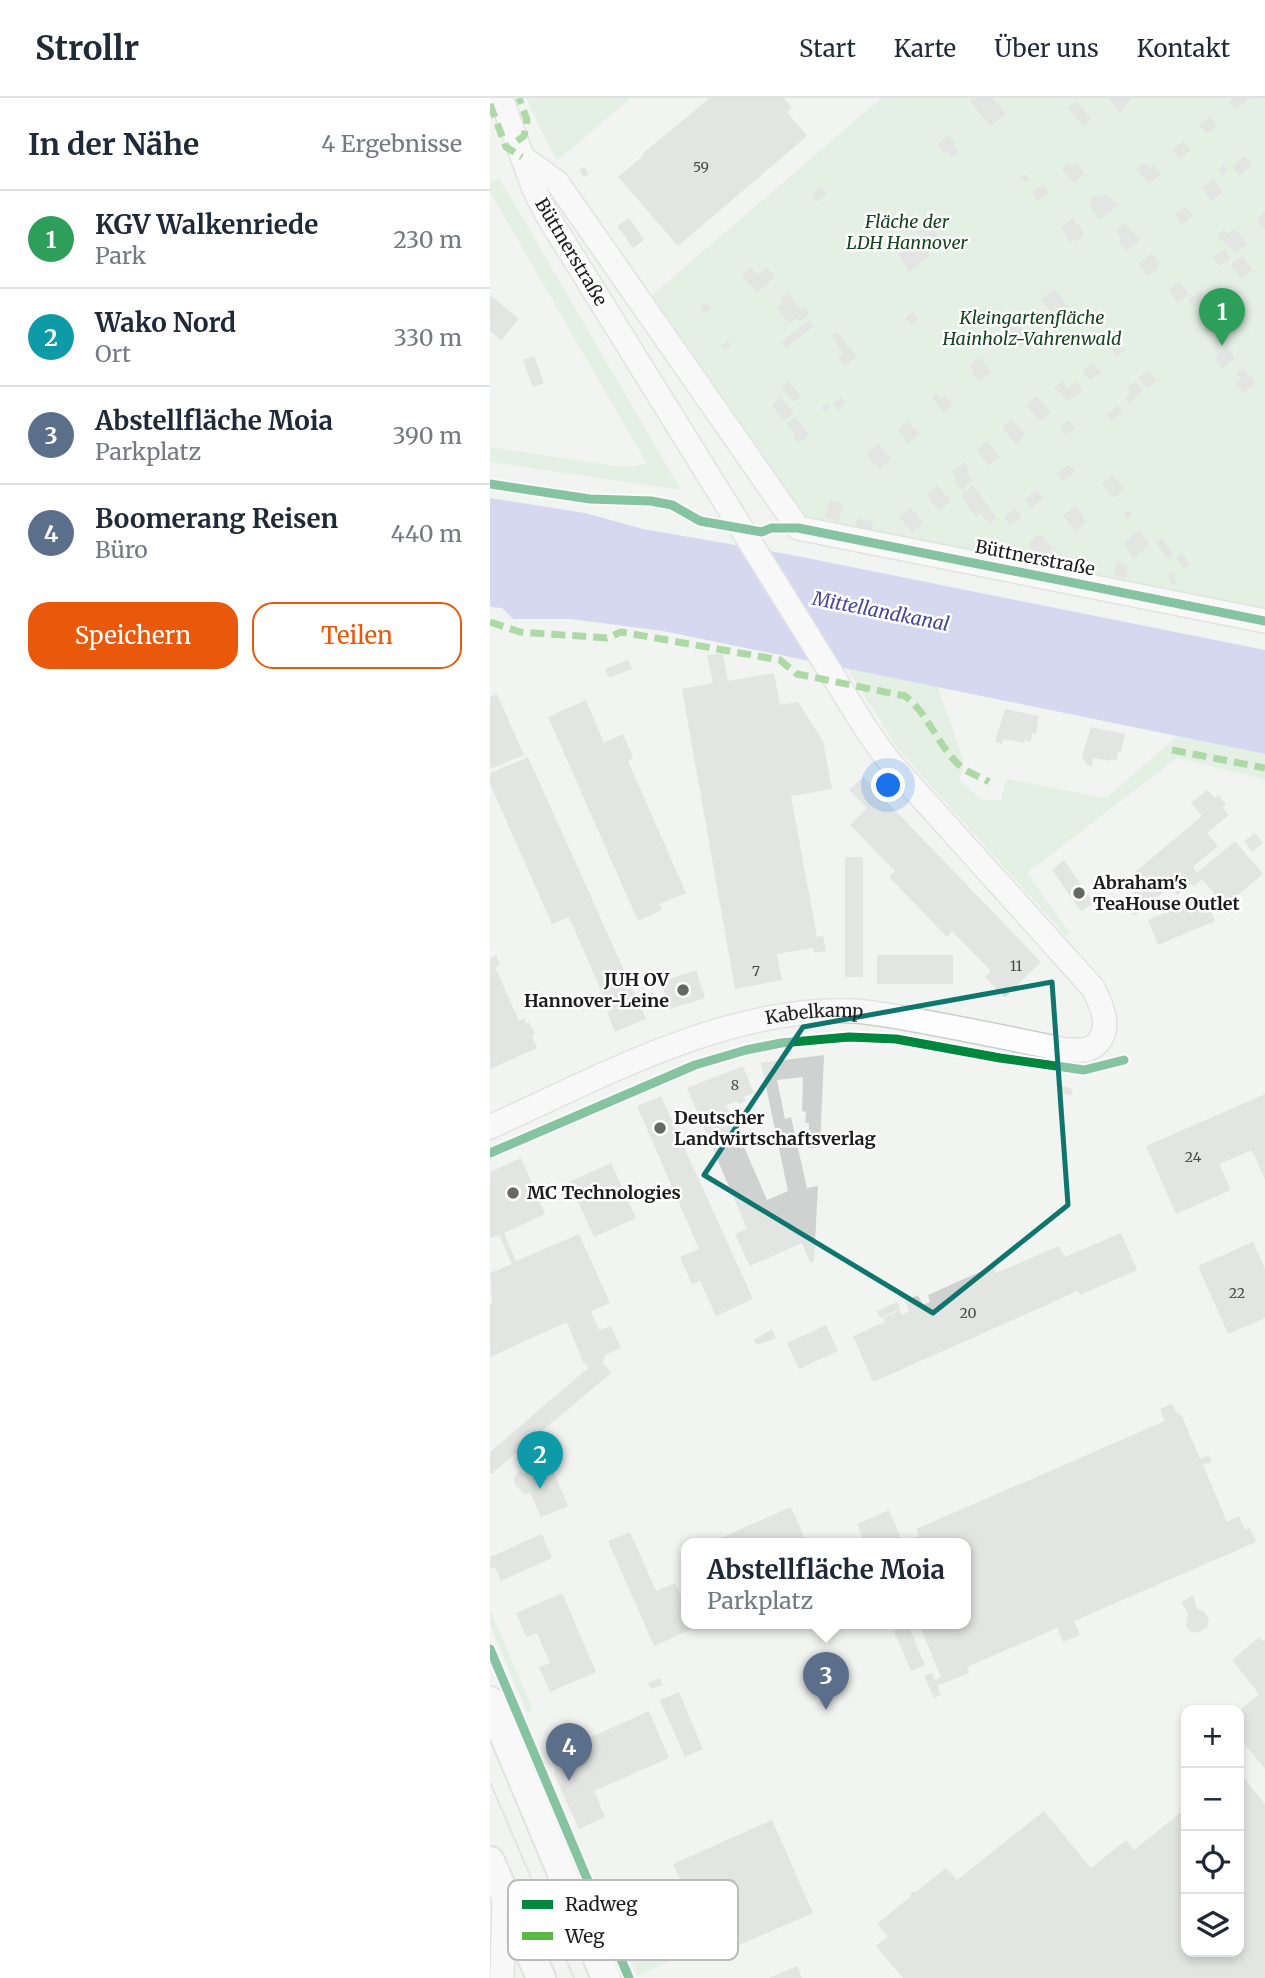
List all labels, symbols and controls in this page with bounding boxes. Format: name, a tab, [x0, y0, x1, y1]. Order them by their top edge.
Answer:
text: Strollr	[35, 28, 139, 69]
text: Start	[799, 33, 856, 64]
text: Karte	[894, 33, 956, 64]
text: Über uns	[994, 33, 1099, 64]
text: Kontakt	[1137, 33, 1230, 64]
text: In der Nähe	[28, 125, 199, 163]
text: 4 Ergebnisse	[321, 129, 462, 158]
house number: 59	[693, 158, 709, 176]
street label: Büttnerstraße	[530, 194, 613, 310]
text: KGV Walkenriede	[95, 208, 318, 241]
park label: Fläche der LDH Hannover	[846, 210, 968, 254]
text: 1	[46, 225, 56, 254]
text: 230 m	[393, 225, 462, 254]
text: Park	[95, 241, 146, 270]
pin: 1	[1199, 288, 1245, 346]
text: Wako Nord	[95, 306, 236, 339]
park label: Kleingartenfläche Hainholz-Vahrenwald	[942, 306, 1122, 350]
text: 2	[44, 323, 58, 352]
text: 330 m	[394, 323, 462, 352]
text: Ort	[95, 339, 131, 368]
text: Abstellfläche Moia	[95, 404, 333, 437]
text: 3	[44, 421, 58, 450]
text: 390 m	[392, 421, 462, 450]
text: Parkplatz	[95, 437, 201, 466]
text: Boomerang Reisen	[95, 502, 338, 535]
text: 4	[44, 519, 58, 548]
text: 440 m	[391, 519, 462, 548]
text: Büro	[95, 535, 148, 564]
street label: Büttnerstraße	[973, 535, 1097, 580]
water label: Mittellandkanal	[810, 586, 952, 636]
button: Speichern	[28, 602, 238, 669]
button: Teilen	[252, 602, 462, 669]
your location	[871, 768, 905, 802]
place label: Abraham's TeaHouse Outlet	[1092, 871, 1240, 915]
marker: Abraham's TeaHouse Outlet	[1071, 885, 1087, 901]
house number: 11	[1010, 957, 1022, 975]
house number: 7	[752, 962, 760, 980]
place label: JUH OV Hannover-Leine	[524, 968, 670, 1012]
marker: JUH OV Hannover-Leine	[675, 982, 691, 998]
street label: Kabelkamp	[763, 999, 864, 1029]
house number: 8	[731, 1076, 739, 1094]
place label: Deutscher Landwirtschaftsverlag	[674, 1106, 876, 1150]
marker: Deutscher Landwirtschaftsverlag	[652, 1120, 668, 1136]
house number: 24	[1185, 1148, 1202, 1166]
place label: MC Technologies	[527, 1181, 681, 1204]
marker: MC Technologies	[505, 1185, 521, 1201]
house number: 22	[1229, 1284, 1245, 1302]
house number: 20	[959, 1304, 977, 1322]
pin: 2	[517, 1431, 563, 1489]
popup	[681, 1538, 971, 1629]
text: Abstellfläche Moia	[707, 1553, 945, 1586]
text: Parkplatz	[707, 1586, 813, 1615]
pin: 3	[803, 1652, 849, 1710]
map controls	[1181, 1705, 1244, 1957]
button: +	[1181, 1705, 1244, 1768]
pin: 4	[546, 1723, 592, 1781]
button: −	[1181, 1768, 1244, 1831]
button: locate	[1181, 1831, 1244, 1894]
legend	[508, 1880, 738, 1960]
text: Radweg	[565, 1892, 638, 1916]
button: layers	[1181, 1894, 1244, 1957]
text: Weg	[564, 1924, 605, 1948]

